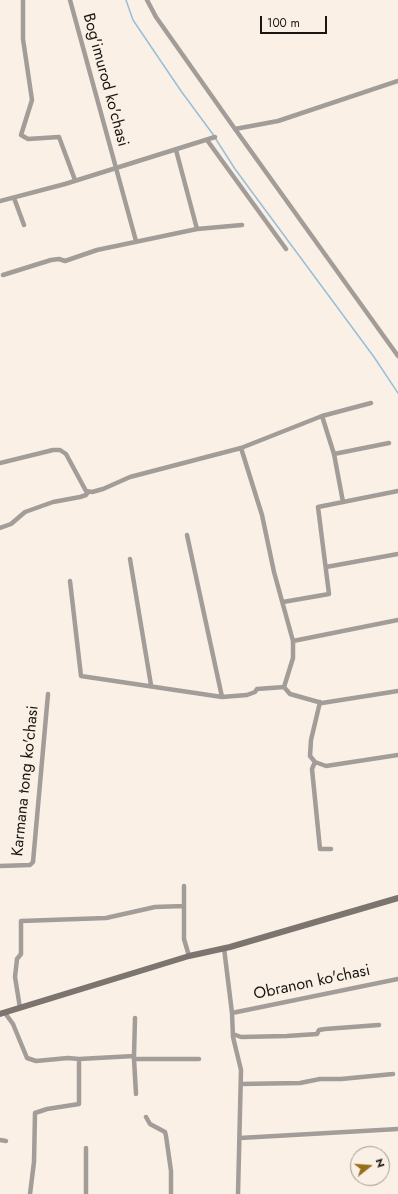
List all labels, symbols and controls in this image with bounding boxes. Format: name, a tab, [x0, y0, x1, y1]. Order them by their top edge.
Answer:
scale bar	[262, 8, 329, 34]
street label: Bog'imurod ko'chasi	[78, 11, 132, 149]
text: 100 m	[267, 14, 300, 32]
street label: Karmana tong ko'chasi	[9, 705, 43, 857]
street label: Obranon ko'chasi	[252, 961, 372, 1005]
north arrow	[350, 1146, 390, 1186]
text: N	[372, 1156, 389, 1169]

